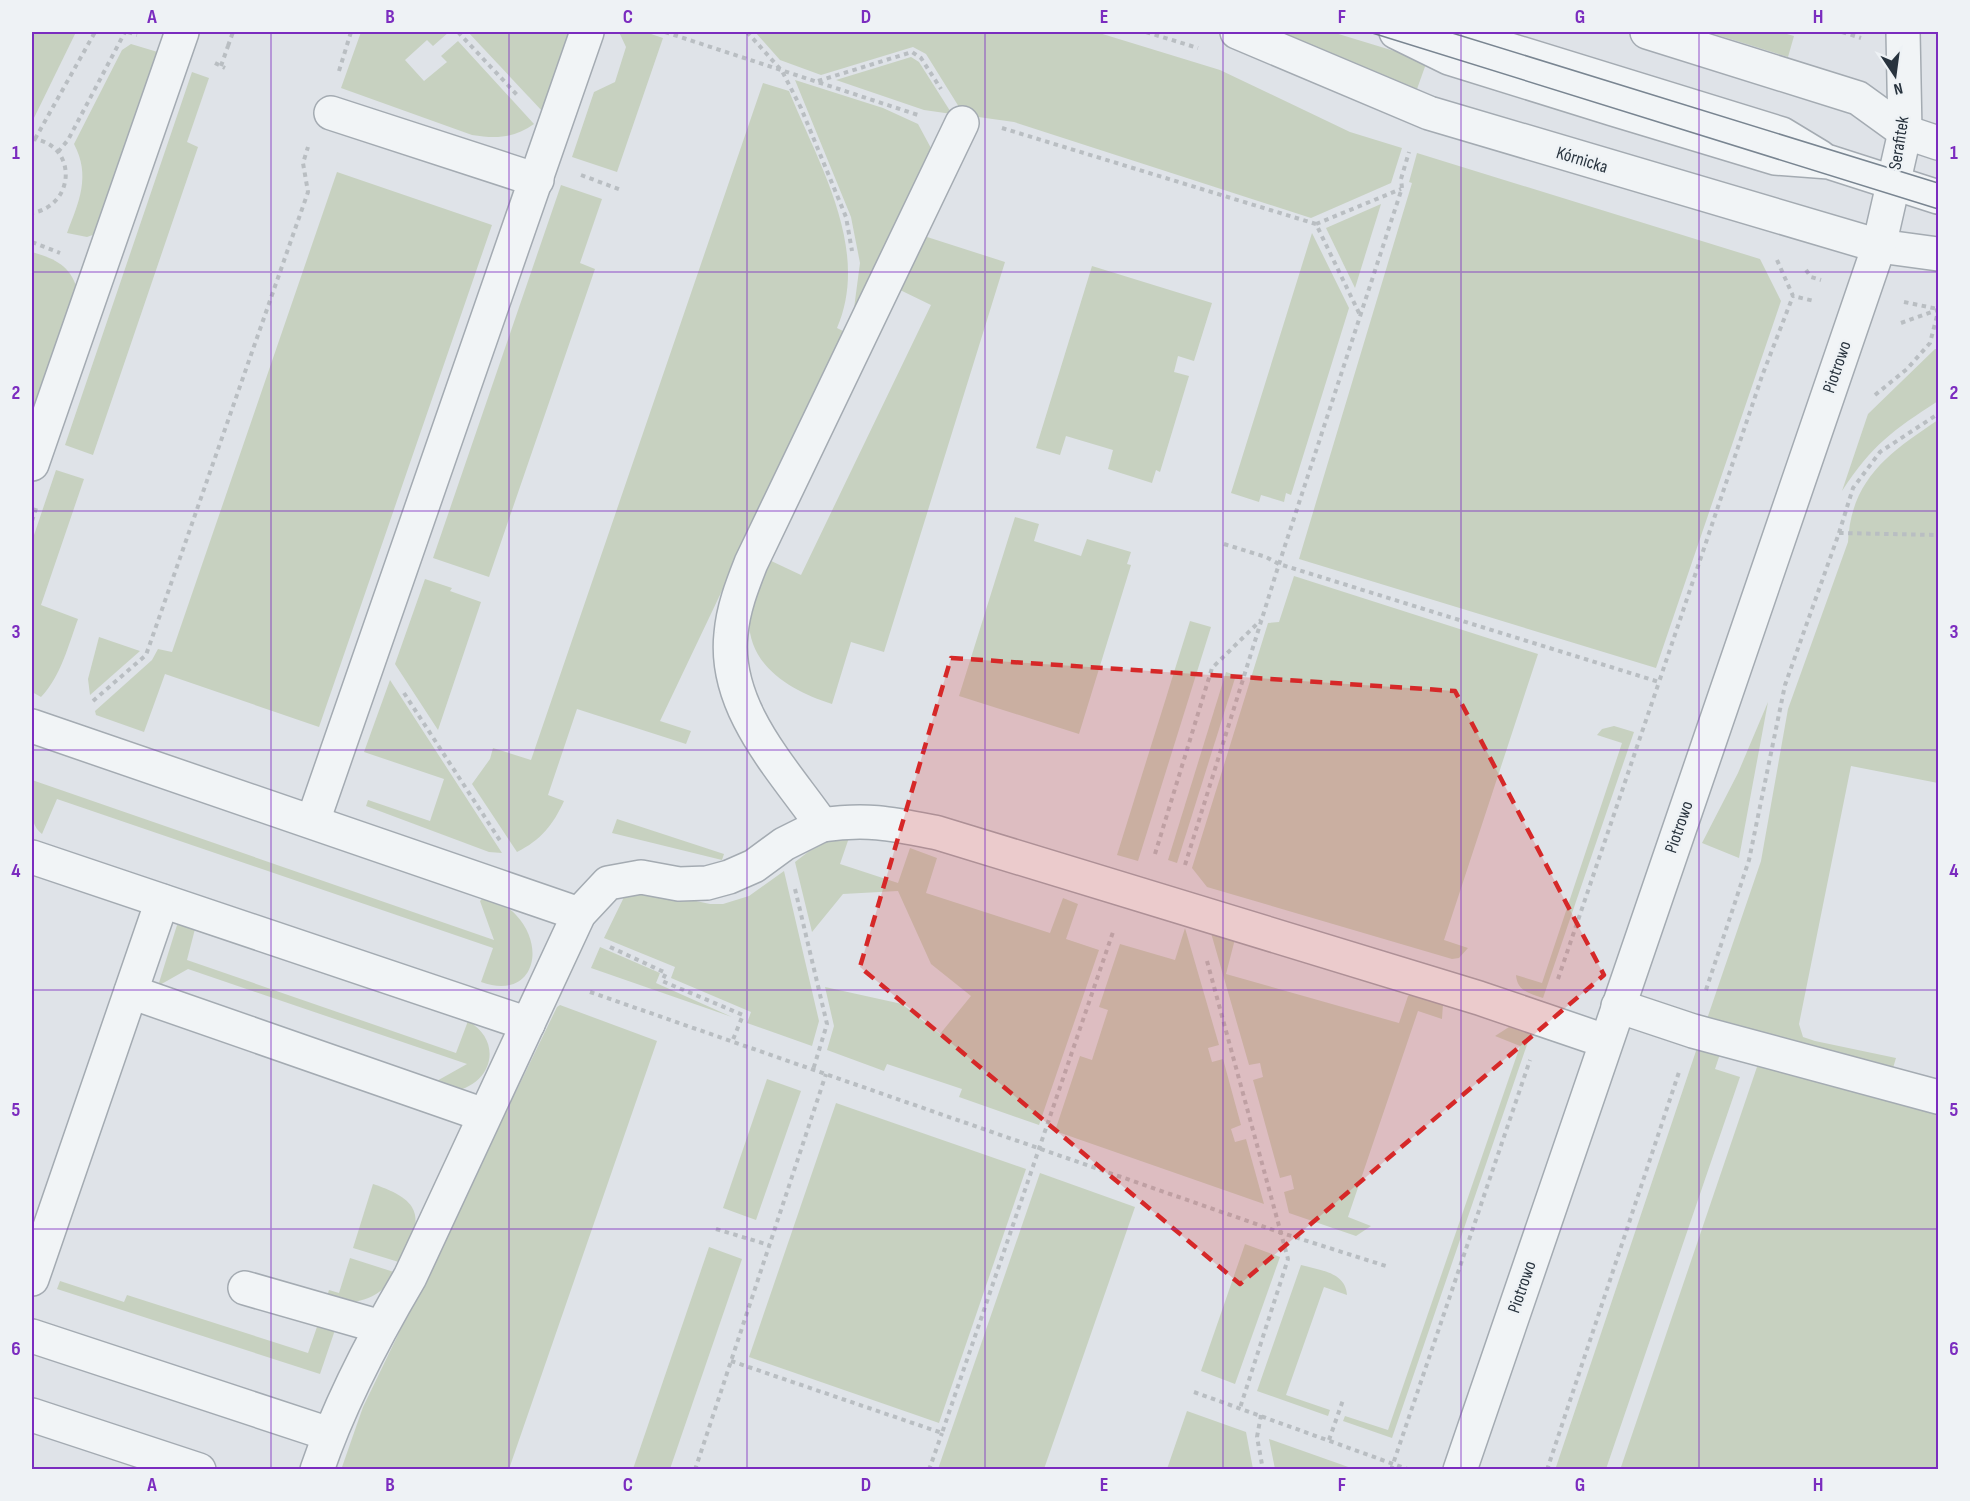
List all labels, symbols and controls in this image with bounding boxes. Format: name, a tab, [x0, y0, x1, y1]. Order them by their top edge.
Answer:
text: A	[146, 5, 157, 29]
text: B	[385, 5, 395, 29]
text: C	[623, 5, 633, 29]
text: D	[861, 5, 871, 29]
text: E	[1100, 5, 1108, 29]
text: F	[1338, 5, 1346, 29]
text: G	[1575, 5, 1585, 29]
text: H	[1813, 5, 1823, 29]
north arrow	[1865, 45, 1925, 105]
text: N	[1892, 78, 1904, 98]
street label: Serafitek	[1884, 115, 1914, 171]
text: 1	[12, 141, 20, 165]
text: 1	[1950, 141, 1958, 165]
street label: Kórnicka	[1554, 142, 1610, 178]
street label: Piotrowo	[1818, 338, 1856, 396]
text: 2	[12, 381, 20, 405]
text: 2	[1950, 381, 1958, 405]
text: 3	[12, 620, 21, 644]
text: 3	[1950, 620, 1959, 644]
street label: Piotrowo	[1660, 798, 1698, 856]
text: 4	[11, 859, 21, 883]
text: 4	[1949, 859, 1959, 883]
text: 5	[12, 1098, 21, 1122]
text: 5	[1950, 1098, 1959, 1122]
street label: Piotrowo	[1503, 1258, 1541, 1316]
text: 6	[11, 1337, 21, 1361]
text: 6	[1949, 1337, 1959, 1361]
text: A	[146, 1473, 157, 1497]
text: B	[385, 1473, 395, 1497]
text: C	[623, 1473, 633, 1497]
text: D	[861, 1473, 871, 1497]
text: E	[1100, 1473, 1108, 1497]
text: F	[1338, 1473, 1346, 1497]
text: G	[1575, 1473, 1585, 1497]
text: H	[1813, 1473, 1823, 1497]

